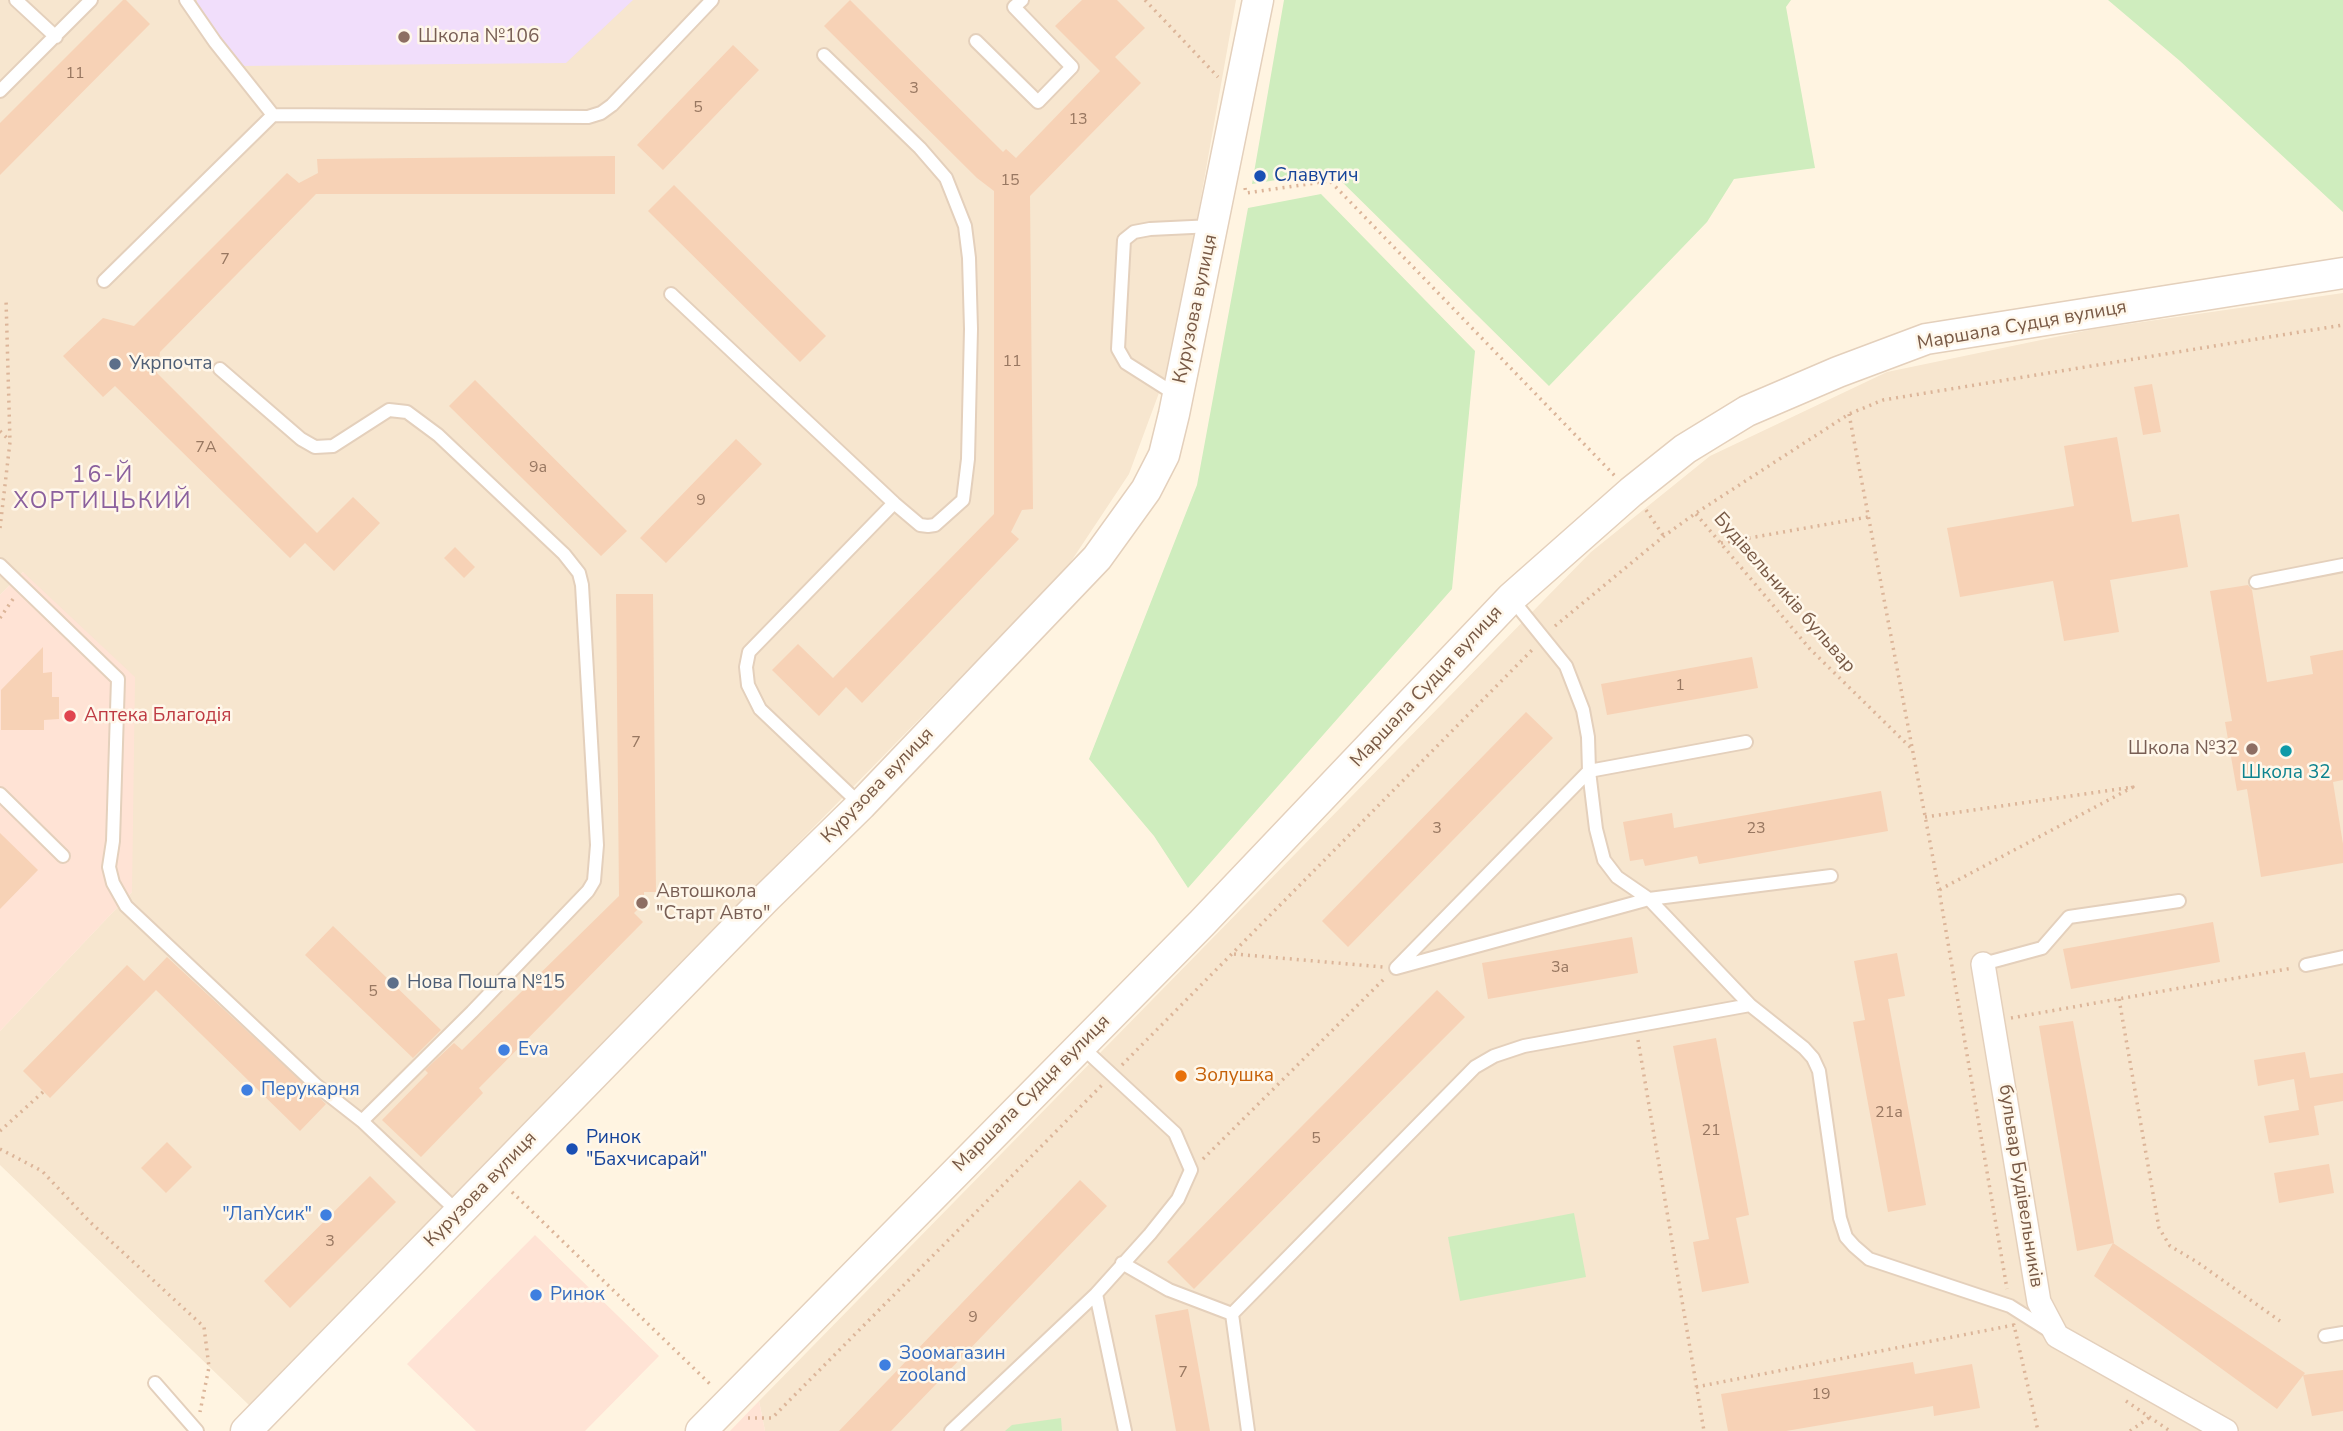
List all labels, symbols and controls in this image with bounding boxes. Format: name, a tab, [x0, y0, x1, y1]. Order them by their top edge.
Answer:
place label: Школа №106	[418, 26, 539, 48]
marker: Школа №106	[396, 29, 412, 45]
house number: 11	[65, 64, 85, 84]
house number: 3	[909, 79, 919, 99]
house number: 5	[693, 98, 703, 118]
house number: 13	[1068, 110, 1088, 130]
place label: Славутич	[1274, 165, 1358, 187]
marker: Славутич	[1252, 168, 1268, 184]
house number: 15	[1000, 171, 1020, 191]
street label: Курузова вулиця	[1169, 232, 1223, 386]
house number: 7	[220, 250, 230, 270]
street label: Маршала Судця вулиця	[1915, 296, 2129, 356]
house number: 11	[1002, 352, 1022, 372]
place label: Укрпочта	[129, 353, 213, 375]
marker: Укрпочта	[107, 356, 123, 372]
house number: 7А	[195, 438, 217, 458]
house number: 9а	[529, 458, 547, 478]
district label: 16-Й ХОРТИЦЬКИЙ	[15, 462, 191, 516]
house number: 9	[696, 491, 706, 511]
street label: Будівельників бульвар	[1708, 508, 1860, 678]
street label: Маршала Судця вулиця	[1346, 602, 1508, 772]
house number: 1	[1675, 676, 1685, 696]
place label: Аптека Благодiя	[84, 705, 231, 727]
marker: Аптека Благодiя	[62, 708, 78, 724]
street label: Курузова вулиця	[817, 723, 939, 849]
house number: 7	[631, 733, 641, 753]
place label: Школа №32	[2128, 738, 2238, 760]
marker: Школа №32	[2244, 741, 2260, 757]
marker: Школа 32	[2278, 743, 2294, 759]
place label: Школа 32	[2241, 762, 2331, 784]
house number: 3	[1432, 819, 1442, 839]
house number: 23	[1746, 819, 1766, 839]
place label: Автошкола "Старт Авто"	[656, 881, 770, 925]
marker: Автошкола "Старт Авто"	[634, 895, 650, 911]
house number: 3а	[1551, 958, 1569, 978]
place label: Нова Пошта №15	[407, 972, 565, 994]
marker: Нова Пошта №15	[385, 975, 401, 991]
house number: 5	[368, 982, 378, 1002]
street label: Маршала Судця вулиця	[949, 1011, 1115, 1177]
place label: Eva	[518, 1039, 549, 1061]
marker: Eva	[496, 1042, 512, 1058]
place label: Золушка	[1195, 1065, 1274, 1087]
marker: Золушка	[1173, 1068, 1189, 1084]
place label: Перукарня	[261, 1079, 360, 1101]
marker: Перукарня	[239, 1082, 255, 1098]
street label: бульвар Будівельників	[1993, 1083, 2047, 1289]
house number: 21а	[1875, 1103, 1903, 1123]
house number: 21	[1701, 1121, 1721, 1141]
street label: Курузова вулиця	[420, 1127, 542, 1253]
place label: Ринок "Бахчисарай"	[586, 1127, 707, 1171]
house number: 5	[1311, 1129, 1321, 1149]
marker: Ринок "Бахчисарай"	[564, 1141, 580, 1157]
place label: "ЛапУсик"	[222, 1204, 312, 1226]
marker: "ЛапУсик"	[318, 1207, 334, 1223]
house number: 3	[325, 1232, 335, 1252]
place label: Ринок	[550, 1284, 605, 1306]
marker: Ринок	[528, 1287, 544, 1303]
house number: 9	[968, 1308, 978, 1328]
place label: Зоомагазин zooland	[899, 1343, 1006, 1387]
marker: Зоомагазин zooland	[877, 1357, 893, 1373]
house number: 7	[1178, 1363, 1188, 1383]
house number: 19	[1811, 1385, 1831, 1405]

